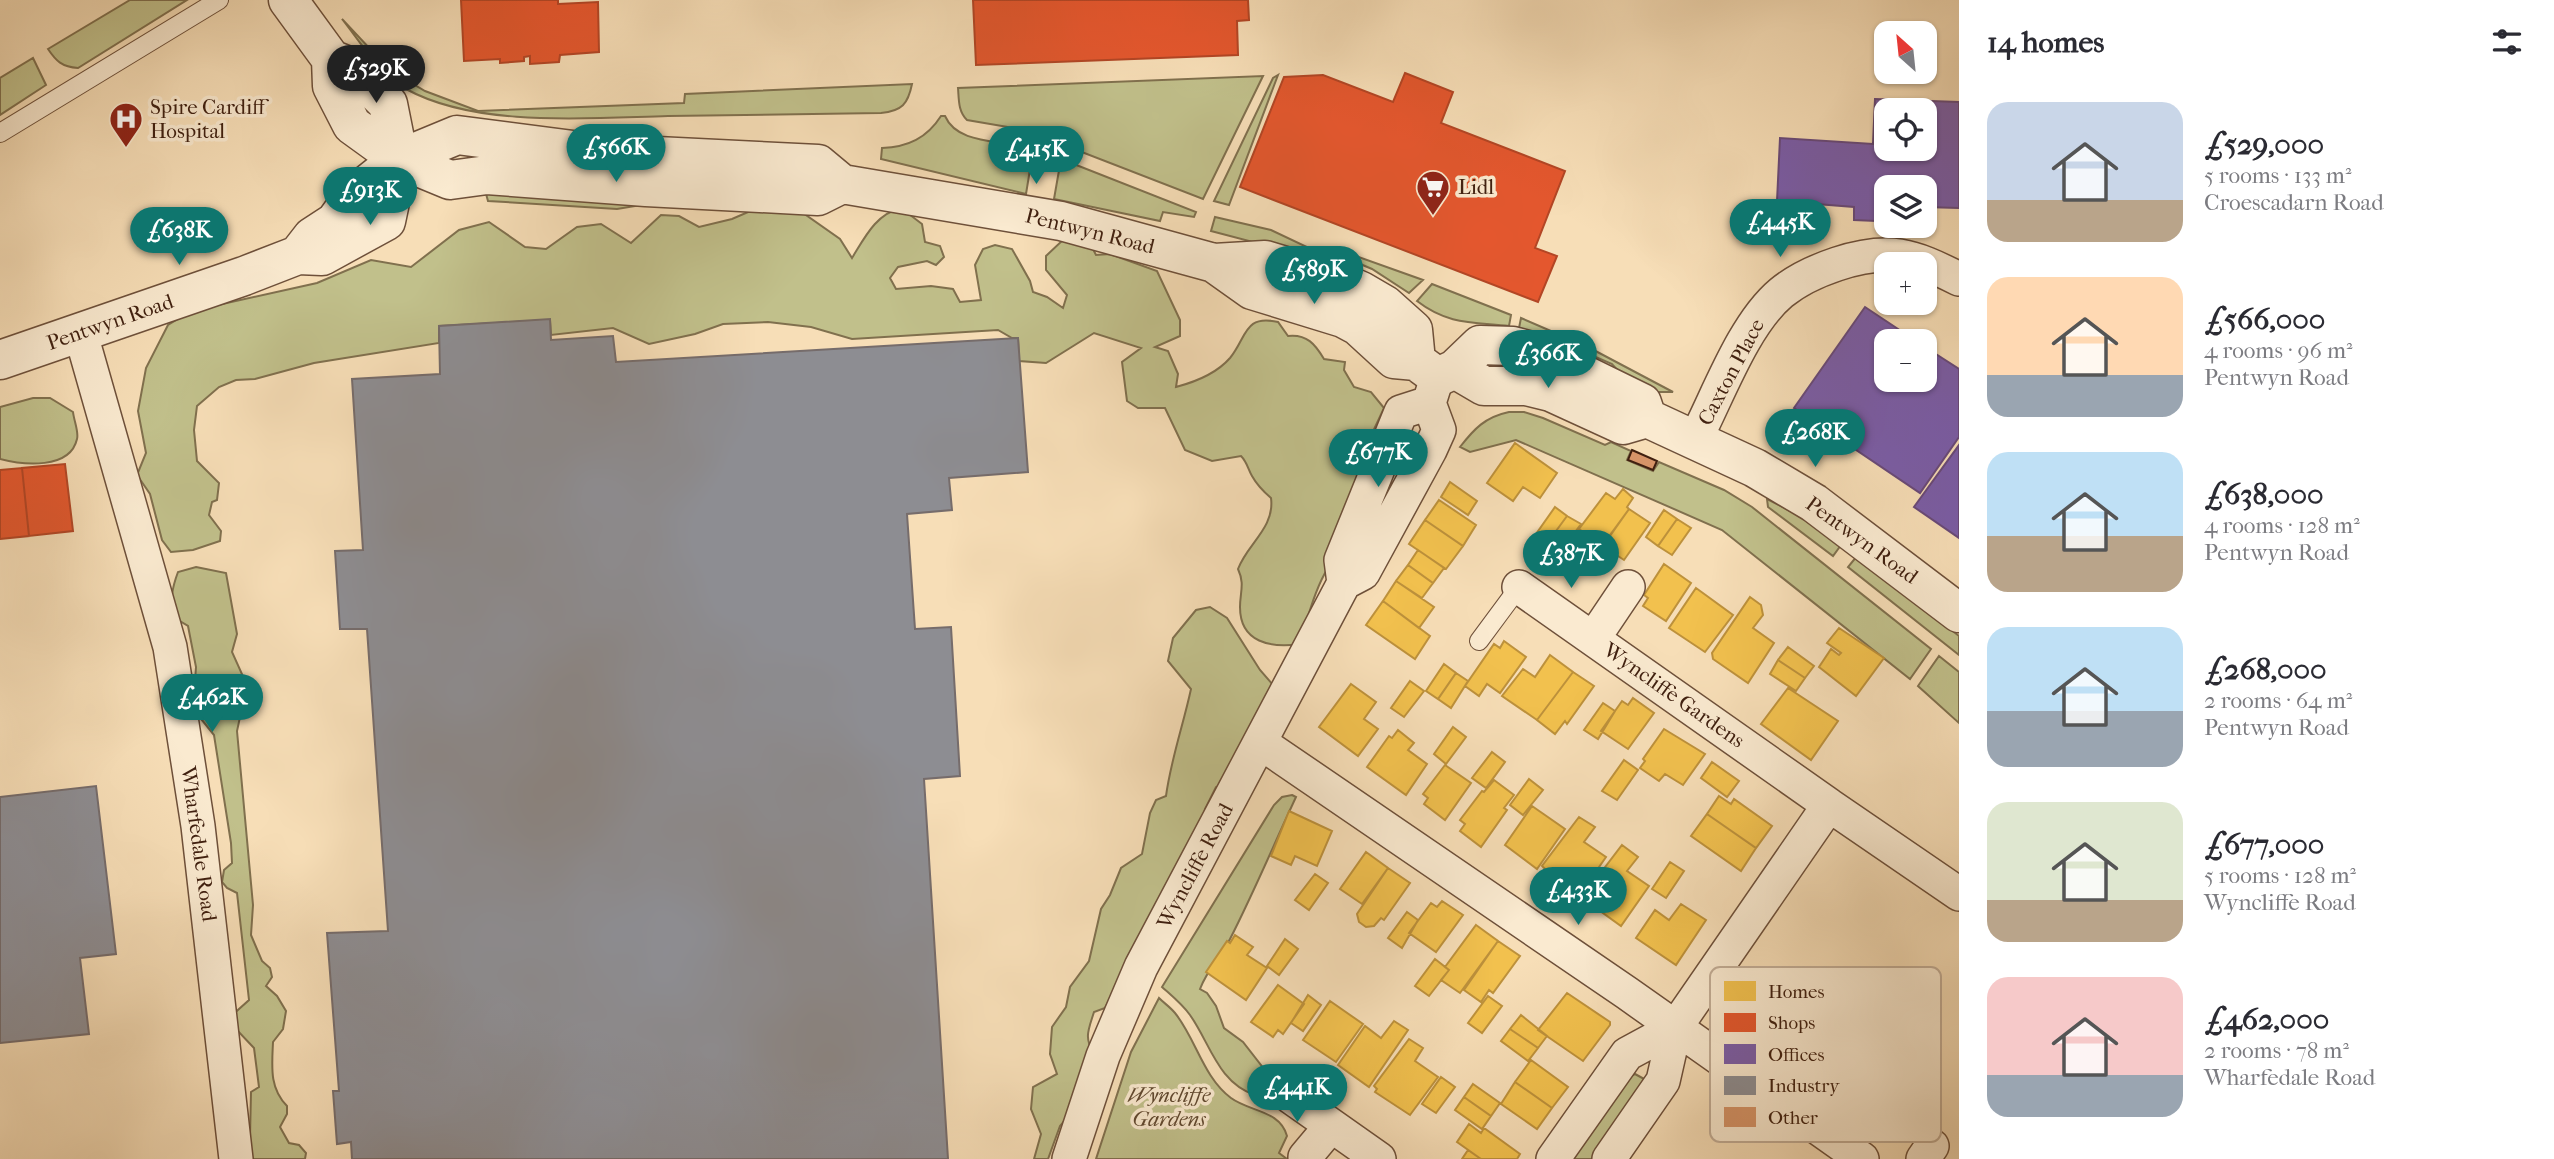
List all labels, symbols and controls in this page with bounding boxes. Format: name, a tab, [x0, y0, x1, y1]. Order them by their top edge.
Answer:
north arrow	[1874, 21, 1937, 84]
map controls	[1874, 21, 1937, 392]
icon: filters	[2488, 23, 2526, 61]
text: 14 homes	[1987, 25, 2104, 60]
pin: £529K	[327, 46, 425, 105]
text: £529K	[343, 54, 409, 81]
place label: Spire Cardiff Hospital	[150, 95, 269, 143]
button: locate	[1874, 98, 1937, 161]
hospital icon: Spire Cardiff Hospital	[107, 100, 145, 149]
pin: £566K	[567, 124, 665, 184]
pin: £415K	[987, 127, 1085, 186]
text: £529,000	[2204, 127, 2324, 162]
icon: home	[2043, 130, 2127, 214]
text: £566K	[583, 133, 649, 160]
text: £415K	[1004, 135, 1068, 162]
text: 5 rooms · 133 m²	[2204, 162, 2351, 189]
pin: £913K	[321, 168, 419, 227]
supermarket icon: Lidl	[1414, 168, 1452, 217]
place label: Lidl	[1458, 175, 1494, 199]
button: layers	[1874, 175, 1937, 238]
text: £913K	[339, 176, 401, 203]
text: Croescadarn Road	[2204, 189, 2384, 216]
pin: £445K	[1731, 200, 1829, 259]
street label: Pentwyn Road	[1023, 203, 1158, 259]
pin: £638K	[130, 208, 228, 267]
text: £445K	[1746, 208, 1814, 235]
text: £638K	[146, 216, 212, 243]
pin: £589K	[1265, 246, 1363, 306]
button: +	[1874, 252, 1937, 315]
text: £589K	[1281, 255, 1347, 282]
street label: Pentwyn Road	[44, 289, 177, 355]
text: £566,000	[2204, 302, 2325, 337]
icon: home	[2043, 305, 2127, 389]
street label: Caxton Place	[1693, 315, 1769, 429]
button: −	[1874, 329, 1937, 392]
pin: £366K	[1499, 330, 1597, 390]
text: 4 rooms · 96 m²	[2204, 337, 2353, 364]
text: £366K	[1515, 339, 1581, 366]
text: Pentwyn Road	[2204, 364, 2349, 391]
pin: £268K	[1766, 410, 1864, 469]
text: £268K	[1781, 418, 1849, 445]
pin: £677K	[1329, 430, 1427, 489]
text: £677K	[1345, 438, 1411, 465]
text: £638,000	[2204, 477, 2324, 512]
icon: home	[2043, 480, 2127, 564]
street label: Pentwyn Road	[1801, 491, 1923, 589]
text: 4 rooms · 128 m²	[2204, 512, 2360, 539]
pin: £387K	[1522, 530, 1620, 590]
text: £387K	[1539, 539, 1603, 566]
text: Pentwyn Road	[2204, 539, 2349, 566]
street label: Wyncliffe Gardens	[1598, 637, 1749, 753]
text: £268,000	[2204, 652, 2327, 687]
icon: home	[2043, 655, 2127, 739]
pin: £462K	[163, 674, 261, 734]
text: £462K	[177, 683, 247, 710]
text: 2 rooms · 64 m²	[2204, 687, 2352, 714]
text: Pentwyn Road	[2204, 714, 2349, 741]
street label: Wharfedale Road	[176, 764, 222, 924]
street label: Wyncliffe Road	[1151, 799, 1238, 934]
text: £677,000	[2204, 827, 2324, 862]
icon: home	[2043, 830, 2127, 914]
text: 5 rooms · 128 m²	[2204, 862, 2356, 889]
pin: £433K	[1529, 867, 1627, 927]
text: £433K	[1546, 876, 1610, 903]
text: Wyncliffe Road	[2204, 889, 2356, 916]
legend	[1710, 967, 1941, 1142]
text: Homes	[1768, 981, 1824, 1003]
text: £462,000	[2204, 1002, 2329, 1037]
icon: home	[2043, 1005, 2127, 1089]
text: Shops	[1768, 1012, 1815, 1034]
text: 2 rooms · 78 m²	[2204, 1037, 2349, 1064]
text: Offices	[1768, 1044, 1824, 1066]
pin: £441K	[1248, 1064, 1346, 1124]
text: Wharfedale Road	[2204, 1064, 2375, 1091]
text: £441K	[1263, 1073, 1331, 1100]
text: Industry	[1768, 1075, 1840, 1097]
park label: Wyncliffe Gardens	[1128, 1083, 1211, 1131]
text: Other	[1768, 1107, 1819, 1129]

